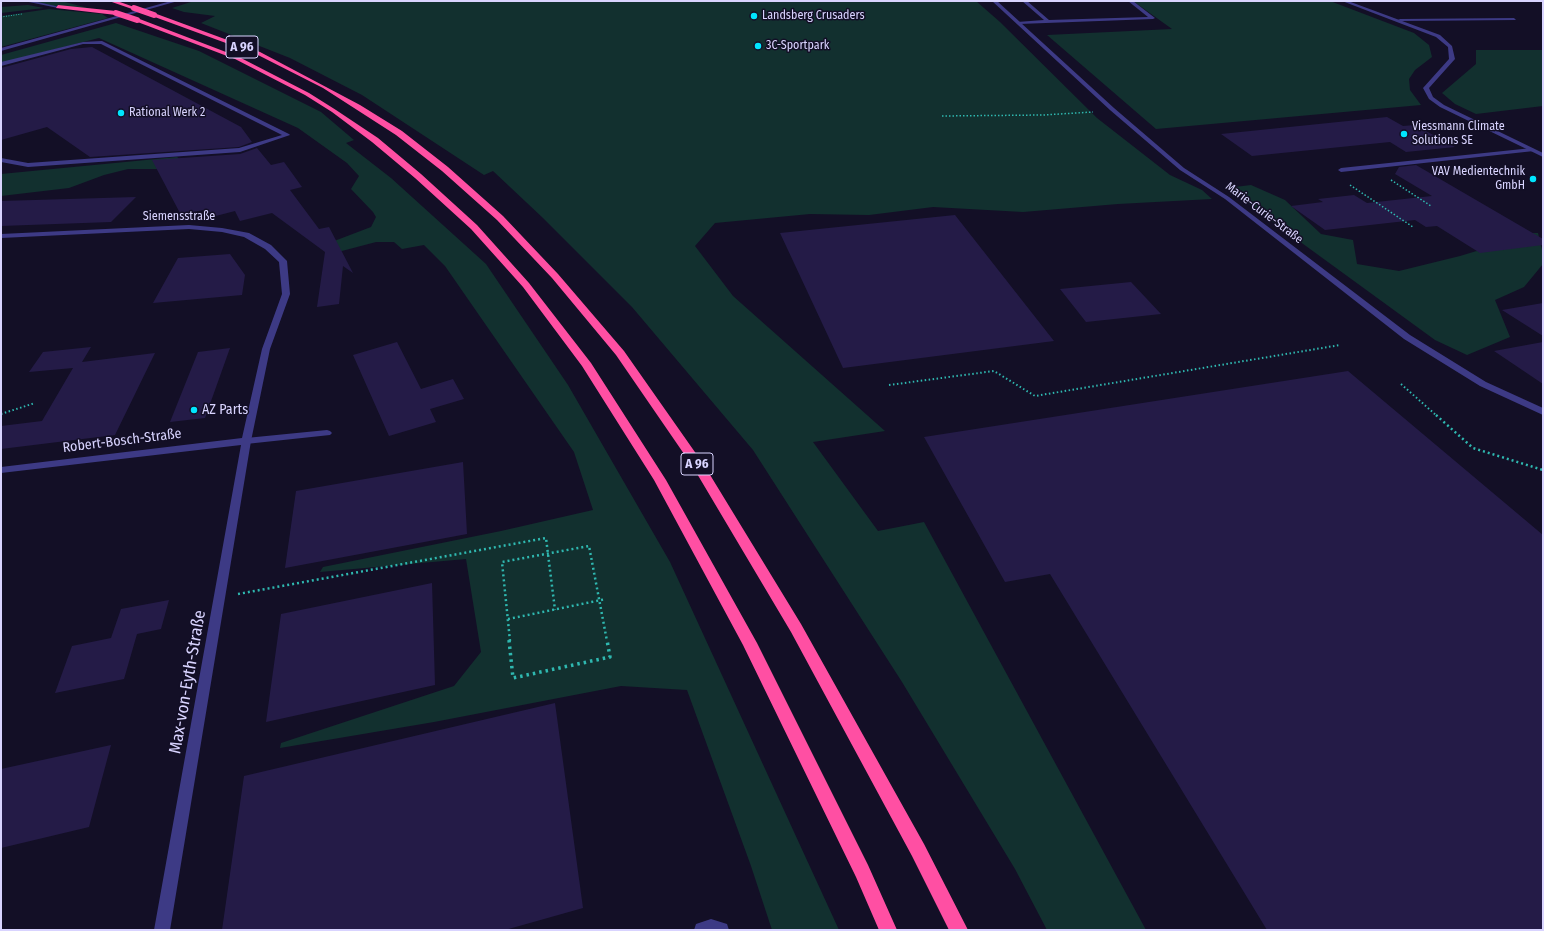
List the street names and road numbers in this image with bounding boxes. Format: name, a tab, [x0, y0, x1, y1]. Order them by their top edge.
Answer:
road number: A 96	[226, 36, 258, 58]
street label: Marie-Curie-Straße	[1222, 179, 1306, 247]
street label: Siemensstraße	[143, 210, 215, 224]
street label: Robert-Bosch-Straße	[62, 425, 182, 457]
road number: A 96	[681, 453, 713, 475]
street label: Max-von-Eyth-Straße	[165, 609, 211, 755]

